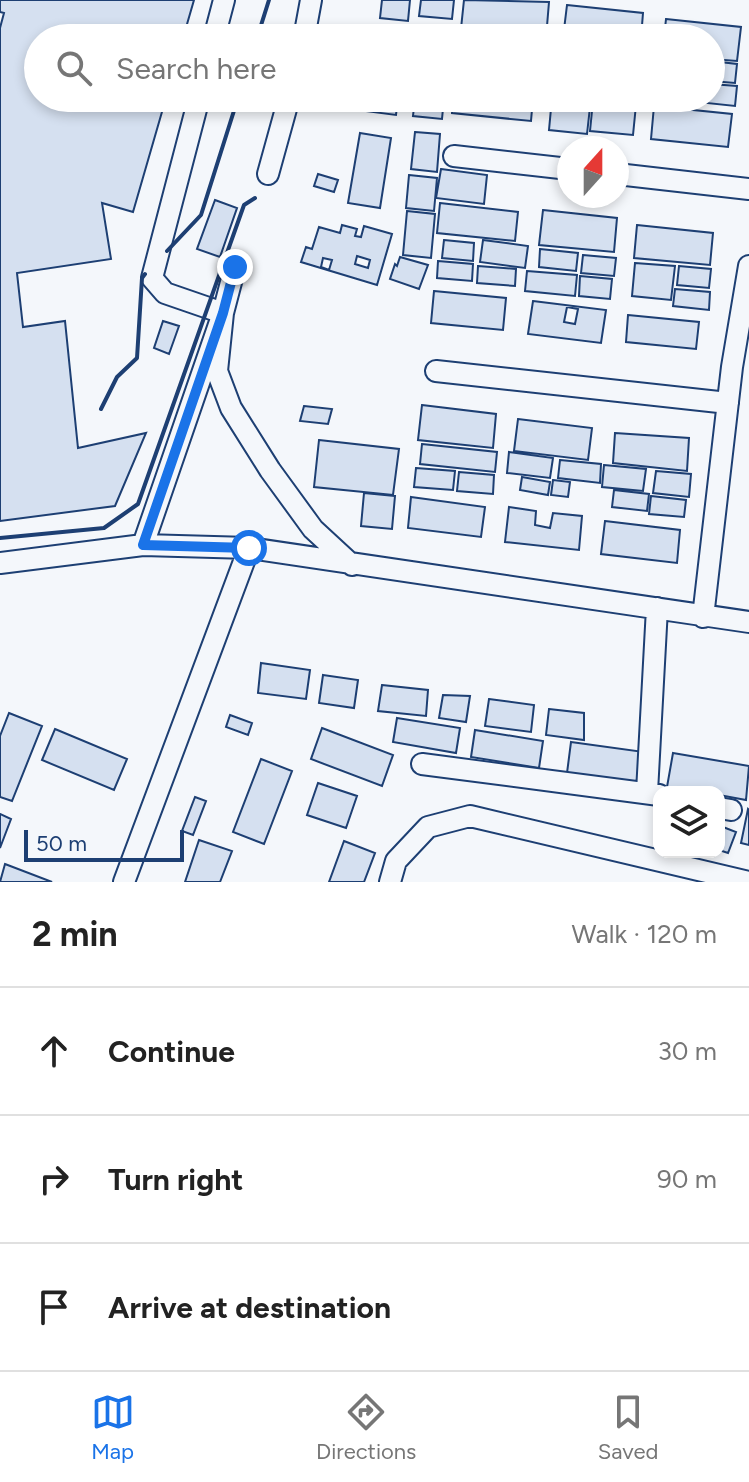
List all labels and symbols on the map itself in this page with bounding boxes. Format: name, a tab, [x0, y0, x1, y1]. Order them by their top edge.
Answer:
north arrow	[557, 136, 629, 208]
route end	[217, 249, 253, 285]
route start	[231, 530, 267, 566]
scale bar	[24, 826, 184, 862]

